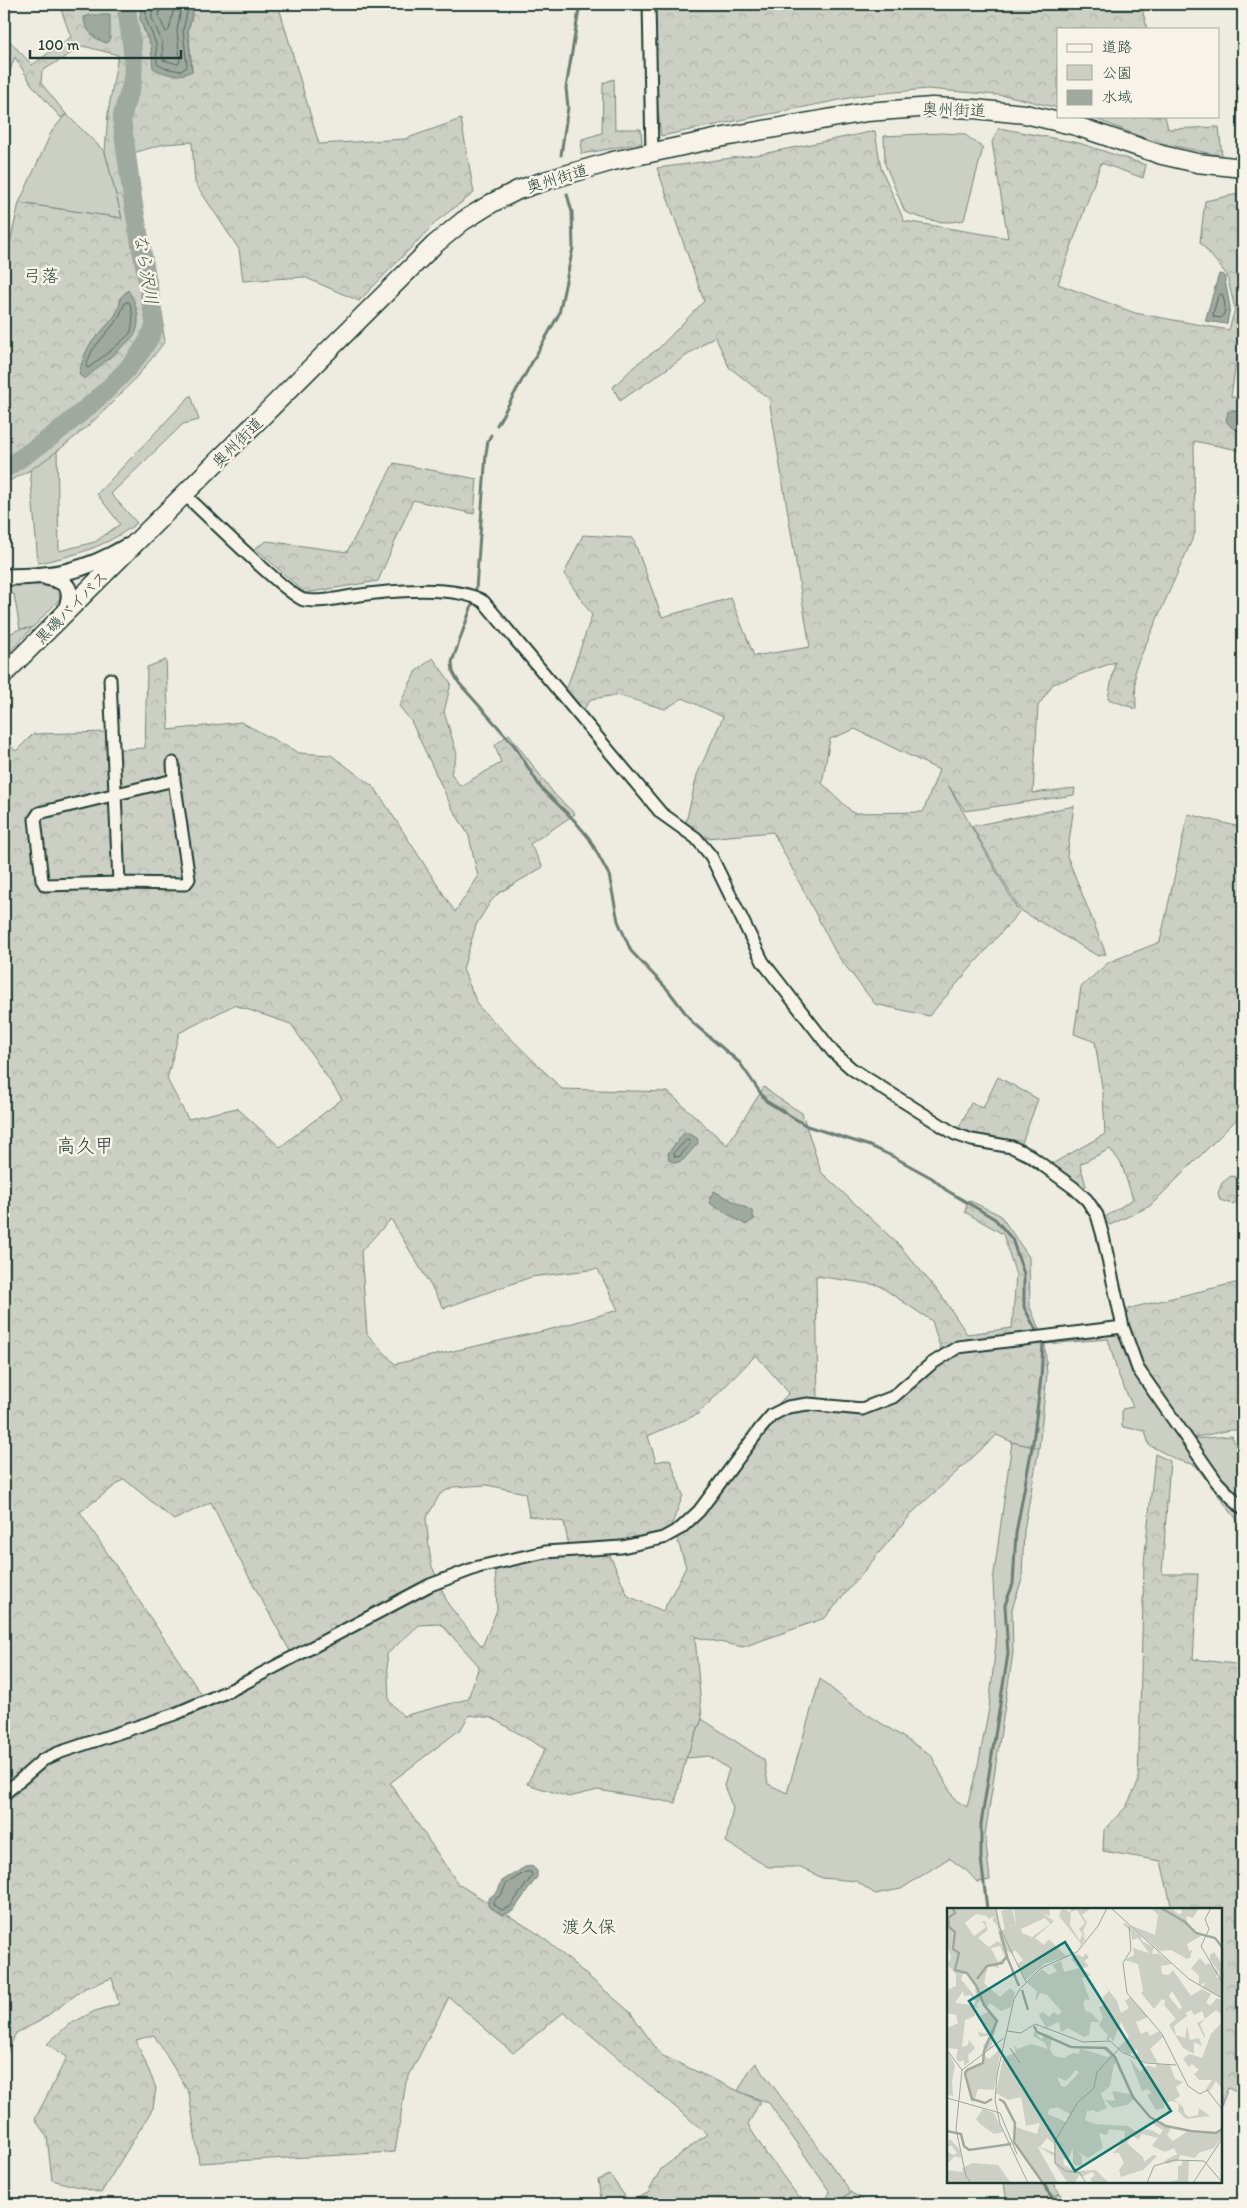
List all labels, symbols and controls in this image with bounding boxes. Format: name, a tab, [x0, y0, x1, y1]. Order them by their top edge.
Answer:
scale bar	[30, 28, 181, 60]
legend	[1057, 28, 1220, 118]
text: 100 m	[38, 36, 80, 54]
text: 道路	[1102, 38, 1132, 56]
text: 公園	[1102, 64, 1132, 82]
text: 水域	[1102, 88, 1132, 106]
street label: 奥州街道	[922, 99, 986, 120]
street label: 奥州街道	[524, 160, 591, 197]
water label: なら沢川	[130, 232, 162, 306]
district label: 弓落	[23, 265, 59, 287]
street label: 奥州街道	[208, 413, 267, 472]
street label: 黒磯バイパス	[31, 567, 112, 648]
district label: 高久甲	[56, 1134, 114, 1157]
inset map	[947, 1908, 1222, 2183]
district label: 渡久保	[562, 1916, 616, 1938]

